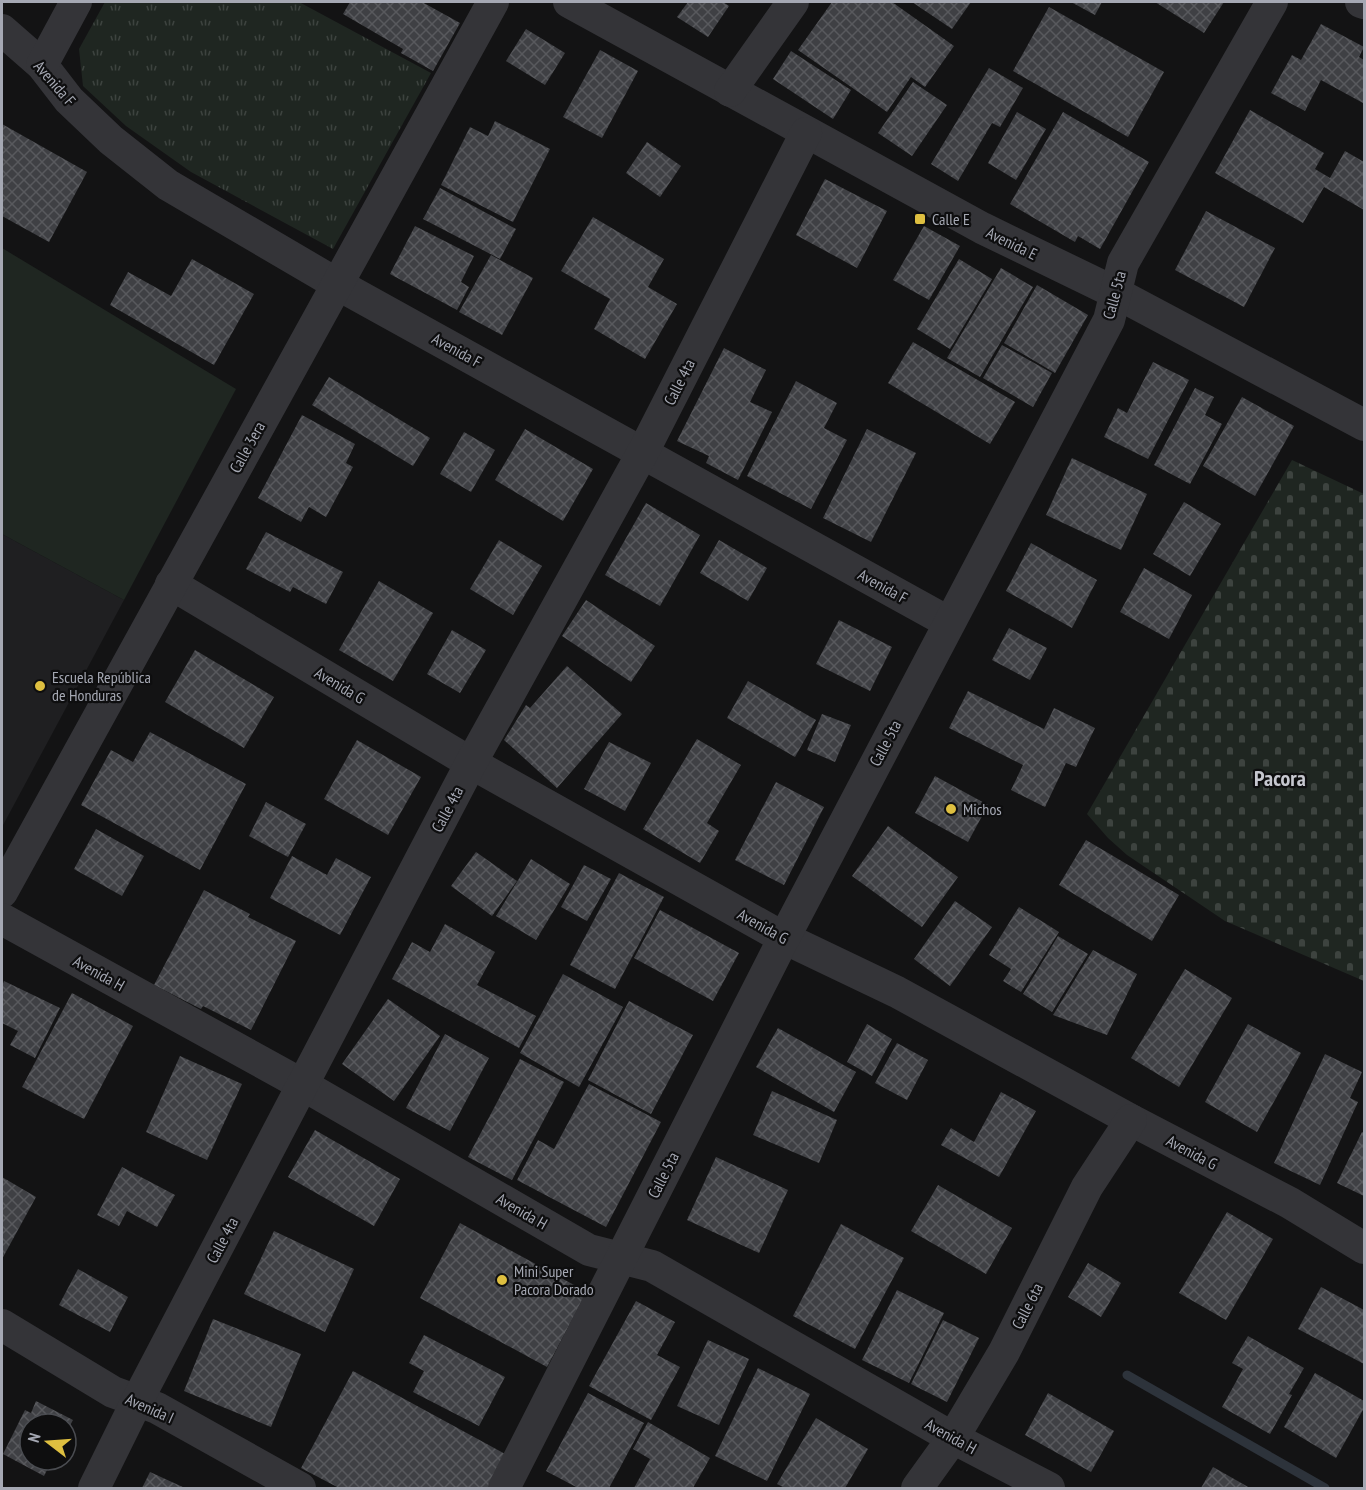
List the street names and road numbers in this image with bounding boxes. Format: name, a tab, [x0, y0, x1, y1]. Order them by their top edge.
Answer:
street label: Avenida F	[30, 56, 80, 110]
street label: Avenida E	[983, 222, 1041, 264]
street label: Calle 5ta	[1098, 269, 1130, 321]
street label: Avenida F	[429, 328, 485, 372]
street label: Calle 4ta	[659, 356, 699, 408]
street label: Calle 3era	[225, 418, 269, 476]
street label: Avenida F	[855, 564, 911, 608]
street label: Avenida G	[311, 662, 369, 708]
street label: Calle 5ta	[865, 717, 905, 769]
street label: Calle 4ta	[427, 783, 467, 835]
street label: Avenida G	[734, 904, 792, 948]
street label: Avenida H	[70, 951, 128, 995]
street label: Avenida G	[1163, 1130, 1221, 1174]
street label: Calle 5ta	[643, 1149, 683, 1201]
street label: Avenida H	[493, 1188, 551, 1234]
street label: Calle 4ta	[202, 1214, 242, 1266]
street label: Calle 6ta	[1007, 1280, 1047, 1332]
street label: Avenida I	[123, 1389, 177, 1427]
street label: Avenida H	[922, 1414, 980, 1458]

